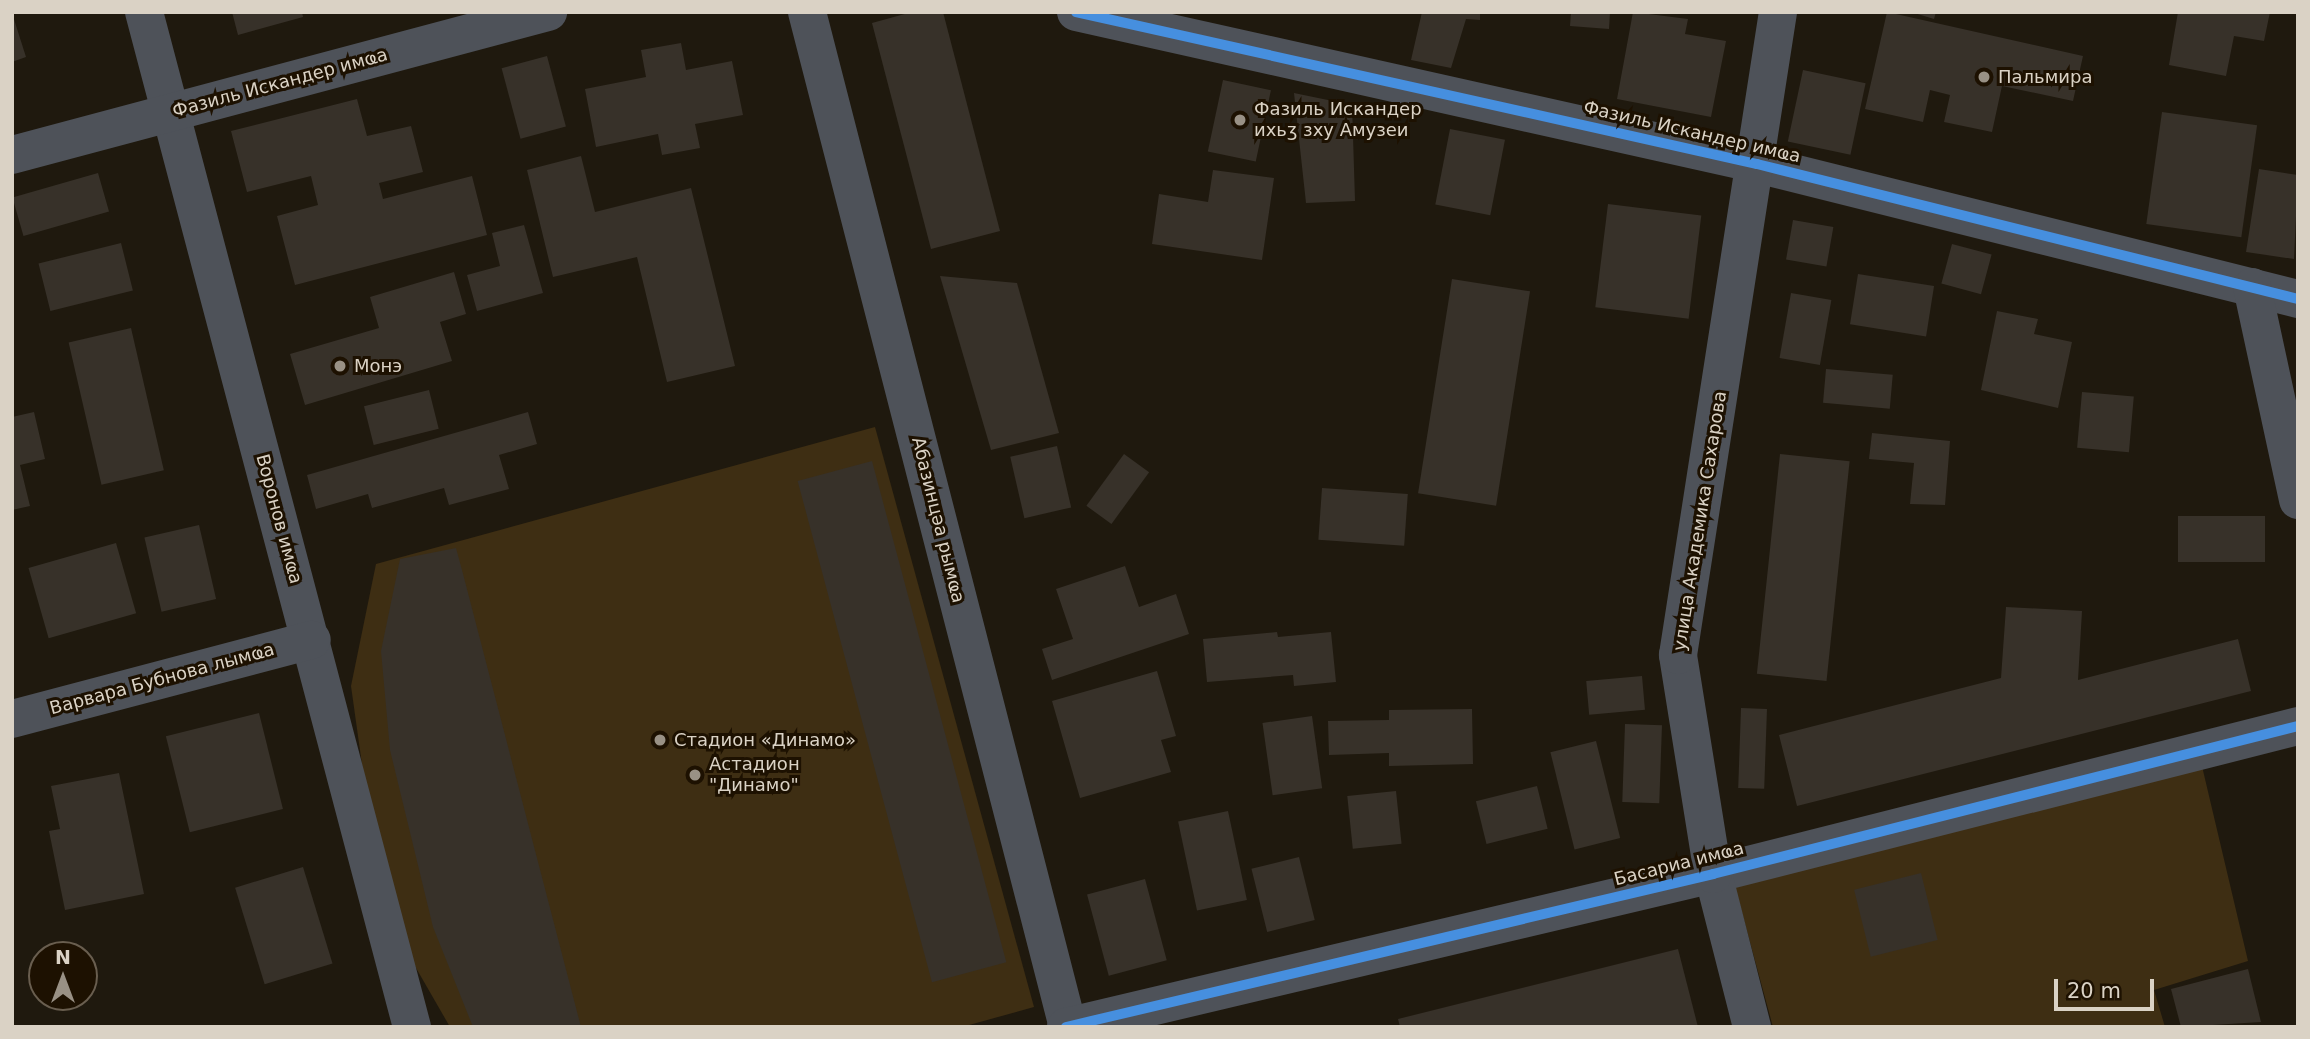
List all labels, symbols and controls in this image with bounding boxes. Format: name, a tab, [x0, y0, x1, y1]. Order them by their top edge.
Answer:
street label: Фазиль Искандер имҩа	[170, 44, 390, 122]
place label: Пальмира	[1998, 66, 2092, 88]
marker: Пальмира	[1976, 69, 1992, 85]
street label: Фазиль Искандер имҩа	[1581, 96, 1803, 168]
place label: Фазиль Искандер ихьӡ зху Амузеи	[1254, 99, 1422, 142]
marker: Фазиль Искандер ихьӡ зху Амузеи	[1232, 112, 1248, 128]
place label: Монэ	[354, 355, 402, 377]
marker: Монэ	[332, 358, 348, 374]
street label: улица Академика Сахарова	[1669, 390, 1731, 652]
street label: Абазинцәа рымҩа	[907, 435, 969, 605]
street label: Воронов имҩа	[251, 452, 307, 586]
street label: Варвара Бубнова лымҩа	[47, 639, 277, 719]
place label: Cтадион «Динамо»	[674, 729, 856, 751]
marker: Cтадион «Динамо»	[652, 732, 668, 748]
place label: Астадион "Динамо"	[709, 754, 800, 796]
marker: Астадион "Динамо"	[687, 767, 703, 783]
street label: Басариа имҩа	[1612, 837, 1746, 891]
north arrow	[28, 941, 98, 1011]
text: N	[55, 946, 71, 968]
scale bar	[2058, 965, 2158, 1009]
text: 20 m	[2067, 979, 2121, 1003]

